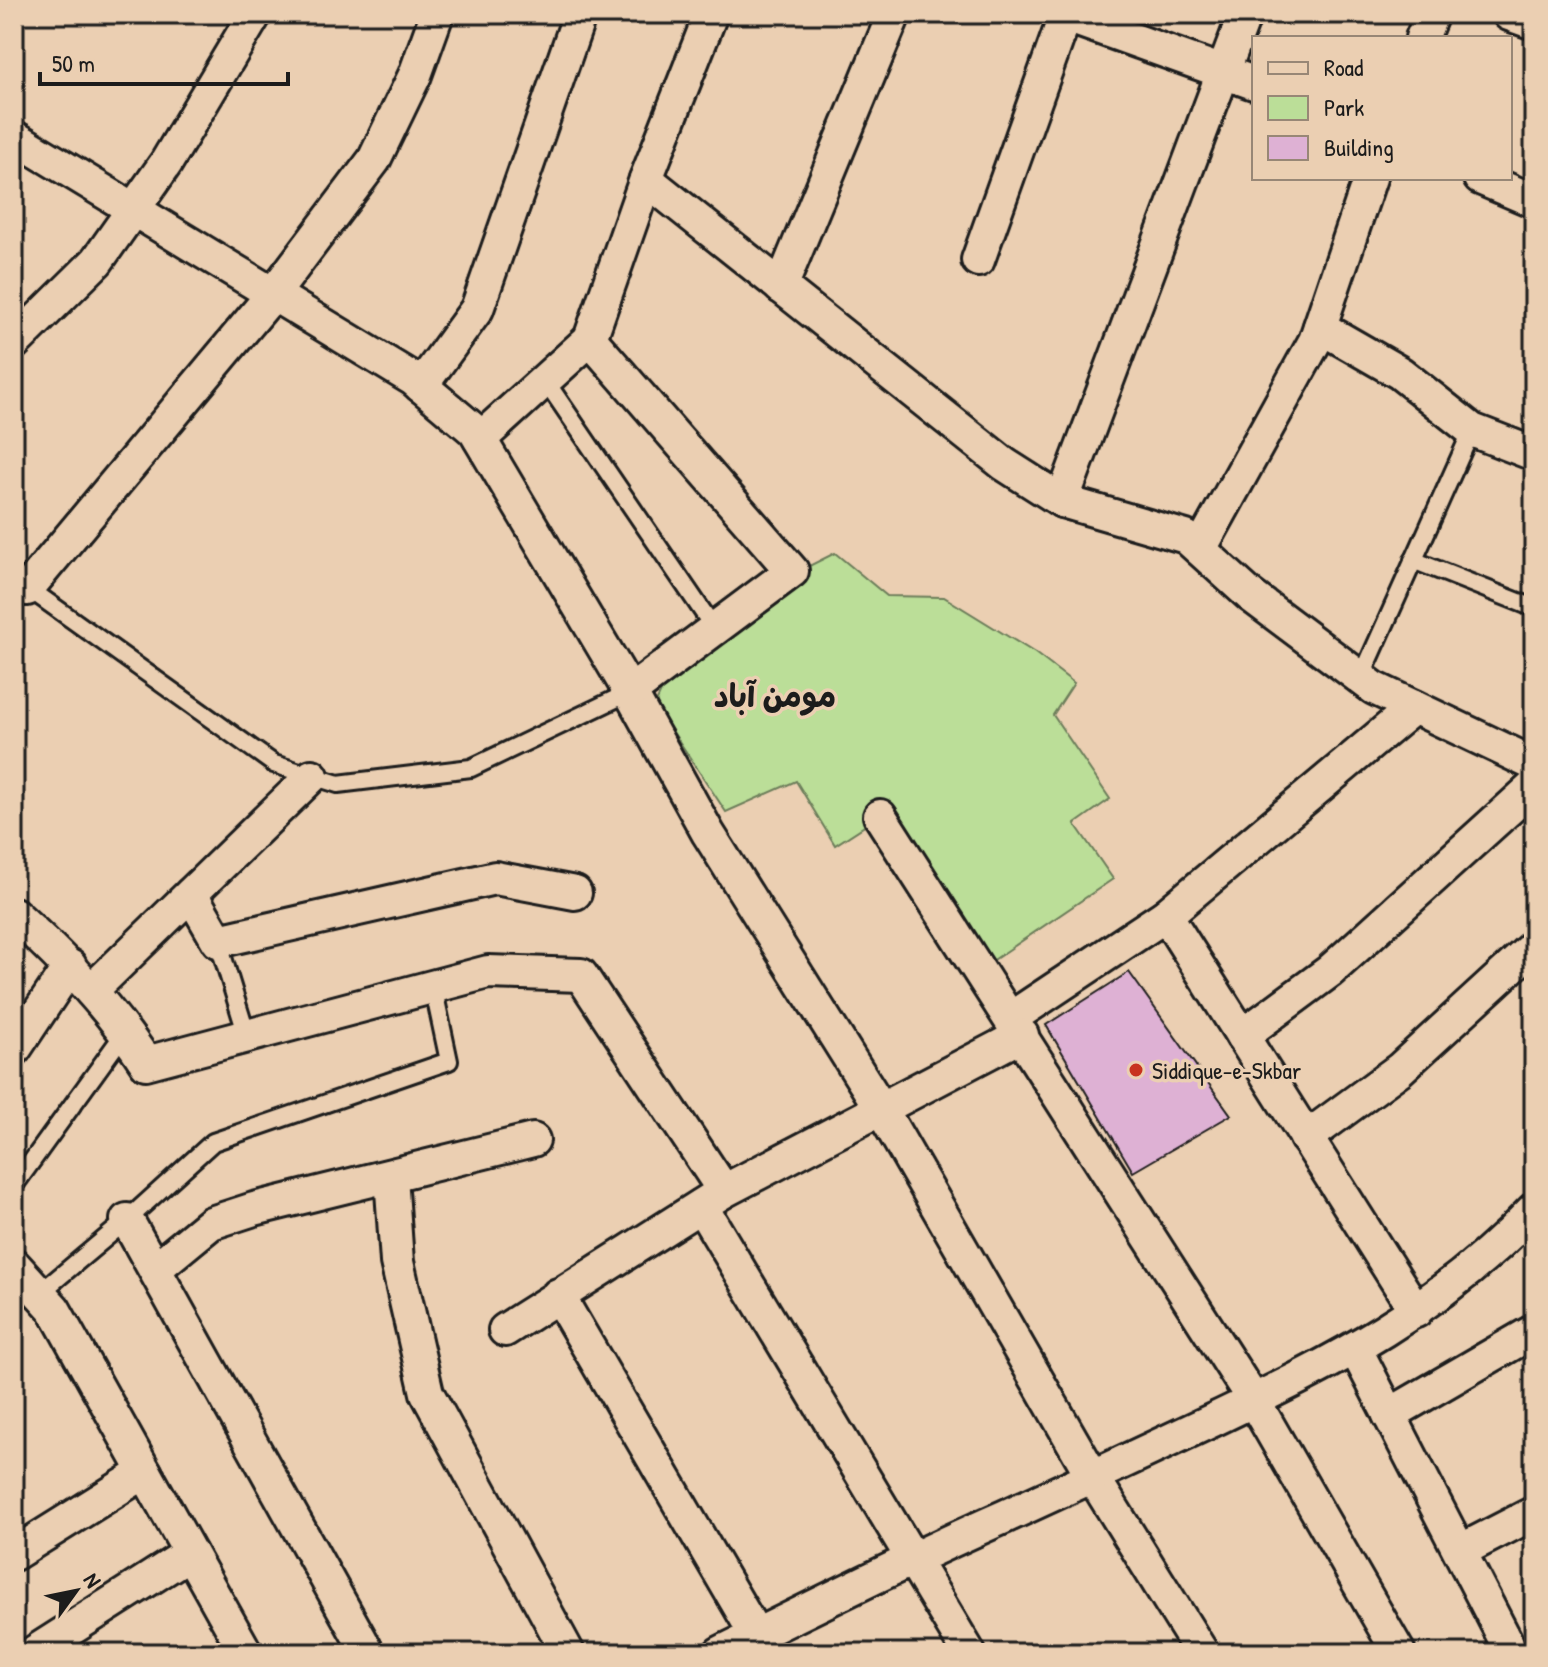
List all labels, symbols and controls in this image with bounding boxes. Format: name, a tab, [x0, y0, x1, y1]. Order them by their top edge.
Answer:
scale bar	[40, 36, 288, 86]
legend	[1252, 36, 1512, 180]
text: 50 m	[52, 47, 95, 79]
text: Road	[1324, 51, 1363, 83]
text: Park	[1324, 91, 1364, 123]
text: Building	[1324, 131, 1394, 163]
district label: مومن آباد	[714, 674, 836, 717]
place label: Siddique-e-Skbar	[1152, 1054, 1301, 1086]
marker: Siddique-e-Skbar	[1127, 1061, 1145, 1079]
north arrow	[36, 1551, 116, 1631]
text: N	[77, 1567, 109, 1593]

